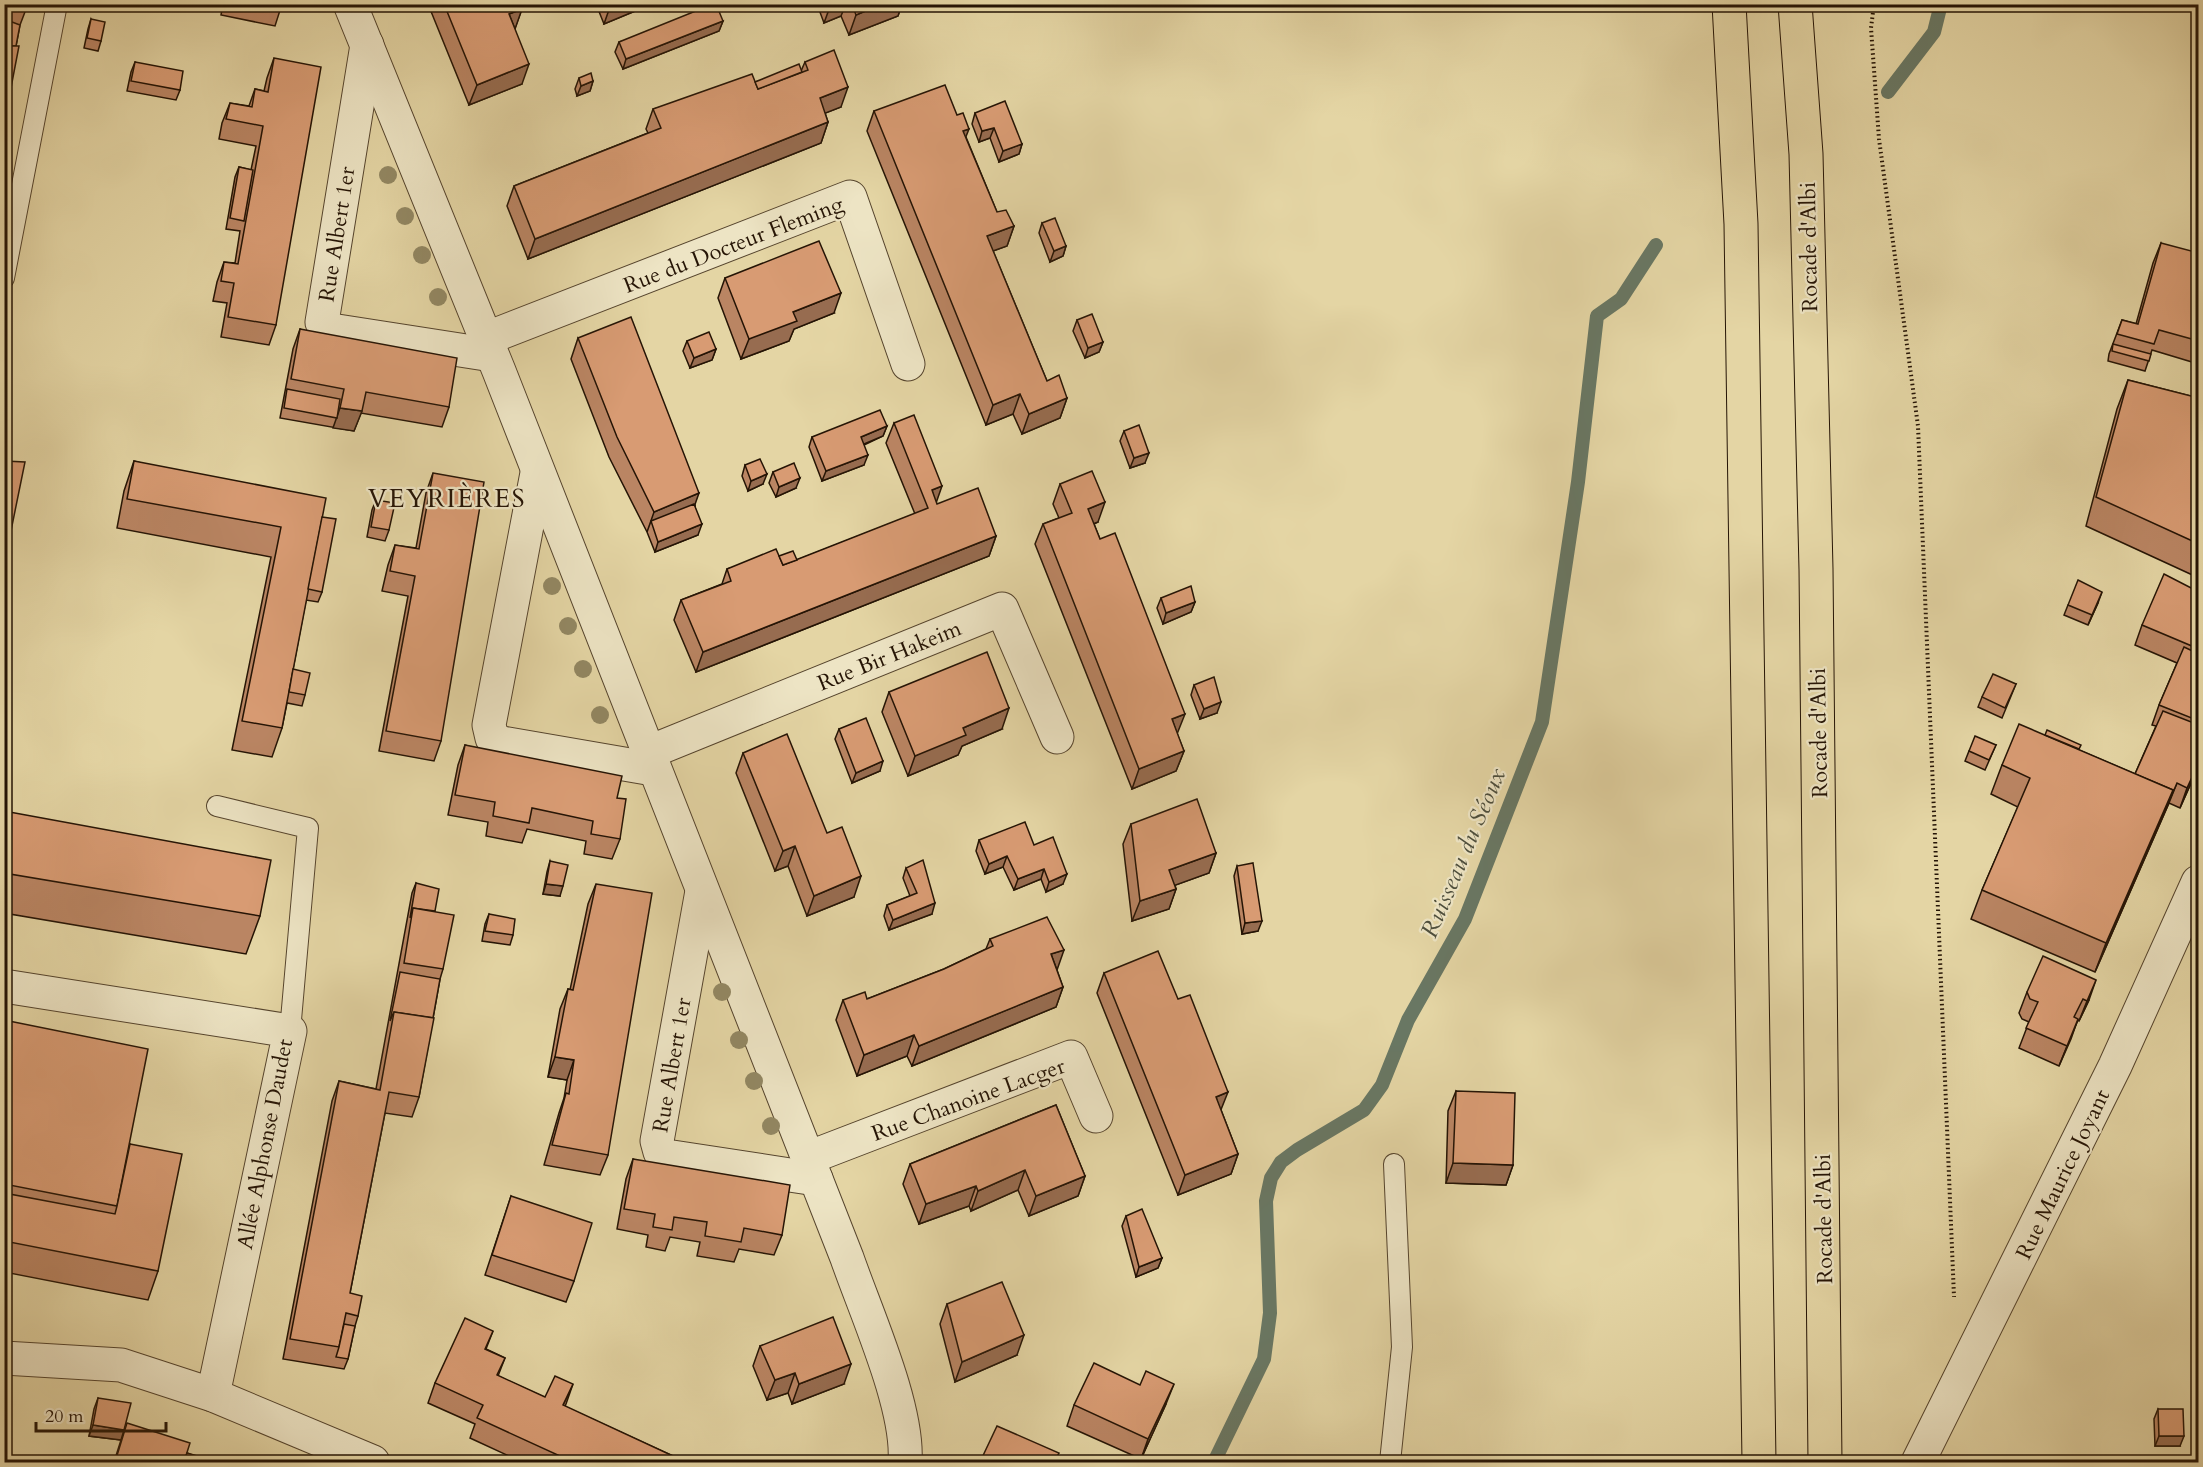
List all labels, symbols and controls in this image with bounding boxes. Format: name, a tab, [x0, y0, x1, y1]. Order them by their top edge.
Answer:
street label: Rue Albert 1er	[312, 163, 363, 304]
street label: Rocade d'Albi	[1793, 182, 1825, 312]
street label: Rue du Docteur Fleming	[619, 189, 848, 301]
district label: VEYRIÈRES	[368, 481, 526, 516]
street label: Rue Bir Hakeim	[813, 613, 966, 698]
street label: Rocade d'Albi	[1803, 668, 1835, 798]
water label: Ruisseau du Séoux	[1413, 763, 1514, 943]
street label: Rue Albert 1er	[645, 994, 699, 1135]
street label: Allée Alphonse Daudet	[230, 1036, 300, 1252]
street label: Rue Chanoine Lacger	[867, 1051, 1070, 1149]
street label: Rue Maurice Joyant	[2009, 1084, 2117, 1264]
street label: Rocade d'Albi	[1808, 1154, 1840, 1284]
scale bar	[36, 1395, 166, 1433]
text: 20 m	[45, 1404, 84, 1429]

